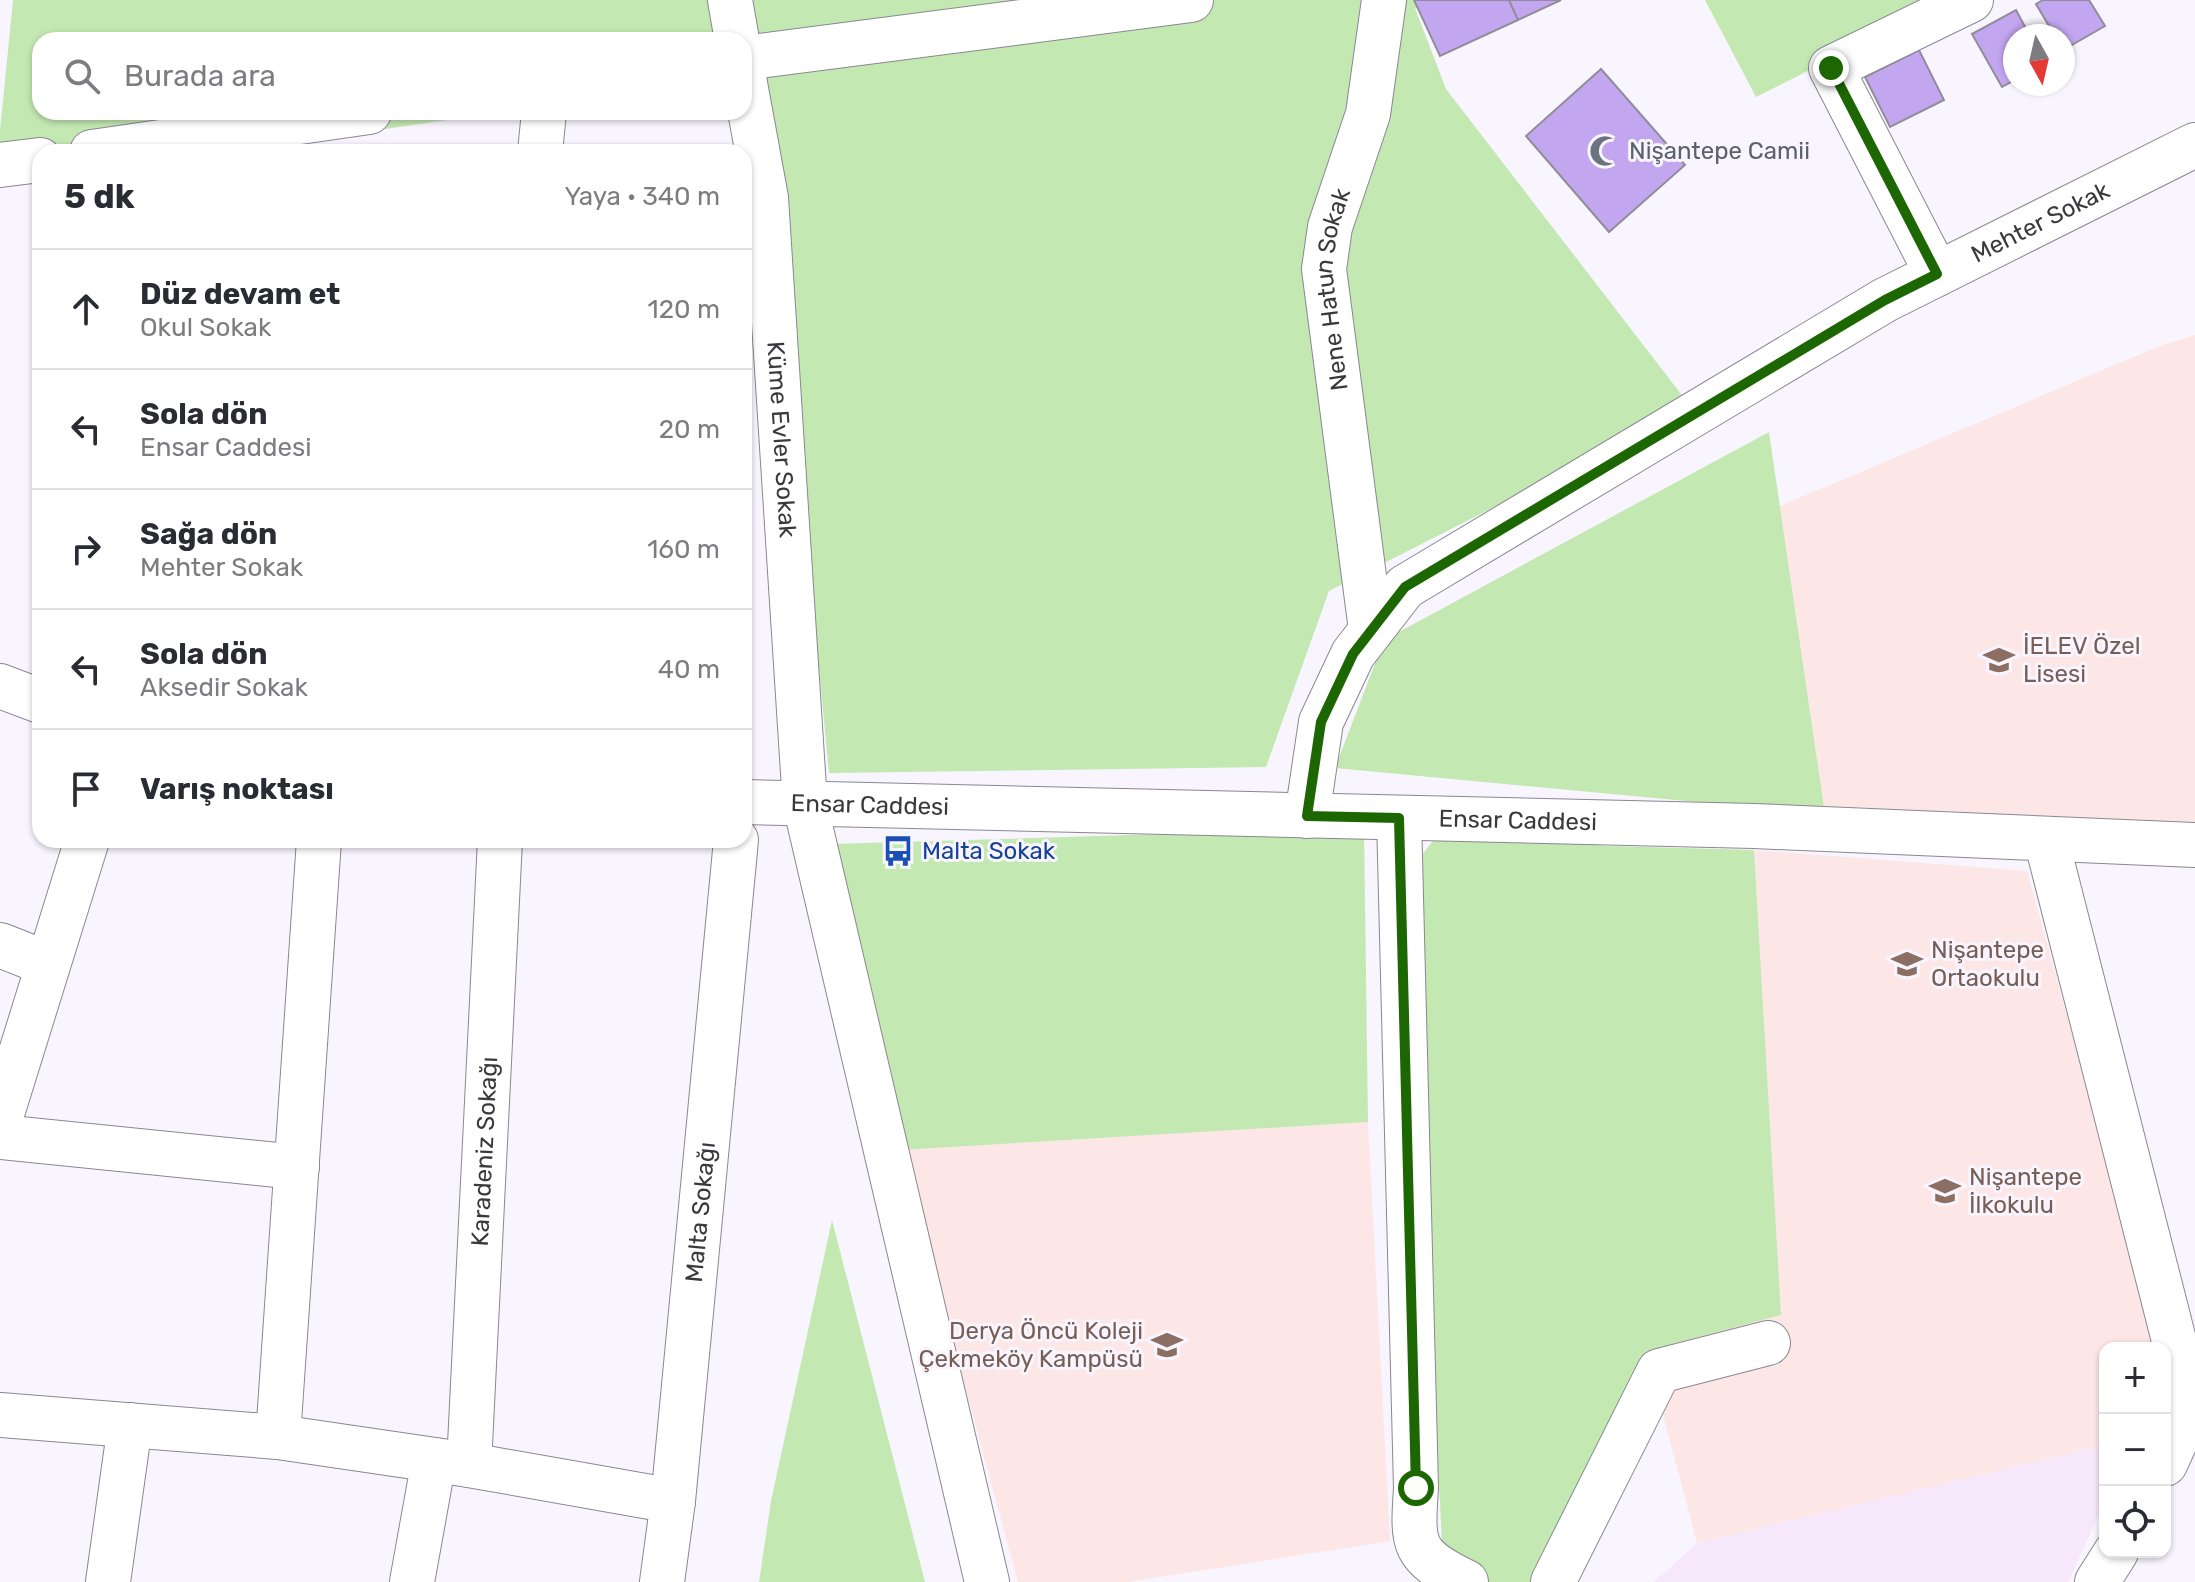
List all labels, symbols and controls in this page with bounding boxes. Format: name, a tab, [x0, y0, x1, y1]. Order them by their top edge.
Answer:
north arrow	[2003, 24, 2075, 96]
search box	[32, 32, 752, 120]
route end	[1813, 50, 1849, 86]
icon: search	[60, 54, 104, 98]
text: Burada ara	[124, 58, 276, 94]
mosque icon: Nişantepe Camii	[1588, 134, 1622, 168]
place label: Nişantepe Camii	[1629, 137, 1810, 165]
text: 5 dk	[64, 176, 135, 217]
street label: Mehter Sokak	[1967, 176, 2115, 269]
text: Yaya · 340 m	[564, 181, 720, 212]
street label: Nene Hatun Sokak	[1310, 184, 1356, 392]
text: Düz devam et	[140, 276, 340, 312]
icon: ahead	[64, 287, 108, 331]
text: 120 m	[648, 294, 720, 325]
text: Okul Sokak	[140, 312, 271, 343]
street label: Küme Evler Sokak	[761, 340, 802, 539]
text: Sola dön	[140, 396, 267, 432]
icon: left	[64, 407, 108, 451]
text: 20 m	[659, 414, 720, 445]
text: Ensar Caddesi	[140, 432, 312, 463]
text: Sağa dön	[140, 516, 277, 552]
icon: right	[64, 527, 108, 571]
text: 160 m	[647, 534, 720, 565]
text: Mehter Sokak	[140, 552, 303, 583]
place label: İELEV Özel Lisesi	[2023, 632, 2140, 688]
text: Sola dön	[140, 636, 267, 672]
school or university icon: İELEV Özel Lisesi	[1982, 643, 2016, 677]
icon: left	[64, 647, 108, 691]
text: 40 m	[658, 654, 720, 685]
text: Aksedir Sokak	[140, 672, 308, 703]
icon: arrive	[64, 767, 108, 811]
text: Varış noktası	[140, 771, 334, 807]
street label: Ensar Caddesi	[790, 789, 949, 821]
street label: Ensar Caddesi	[1438, 805, 1597, 836]
bus stop icon: Malta Sokak	[881, 834, 915, 868]
place label: Malta Sokak	[922, 837, 1056, 865]
place label: Nişantepe Ortaokulu	[1931, 936, 2044, 992]
school or university icon: Nişantepe Ortaokulu	[1890, 947, 1924, 981]
street label: Karadeniz Sokağı	[466, 1056, 503, 1247]
street label: Malta Sokağı	[680, 1141, 721, 1284]
place label: Nişantepe İlkokulu	[1969, 1163, 2082, 1219]
school or university icon: Nişantepe İlkokulu	[1928, 1174, 1962, 1208]
place label: Derya Öncü Koleji Çekmeköy Kampüsü	[919, 1317, 1143, 1373]
school or university icon: Derya Öncü Koleji Çekmeköy Kampüsü	[1150, 1328, 1184, 1362]
map controls	[2099, 1342, 2171, 1558]
button: +	[2099, 1342, 2171, 1414]
button: −	[2099, 1414, 2171, 1486]
route start	[1398, 1470, 1434, 1506]
button: locate	[2099, 1486, 2171, 1558]

